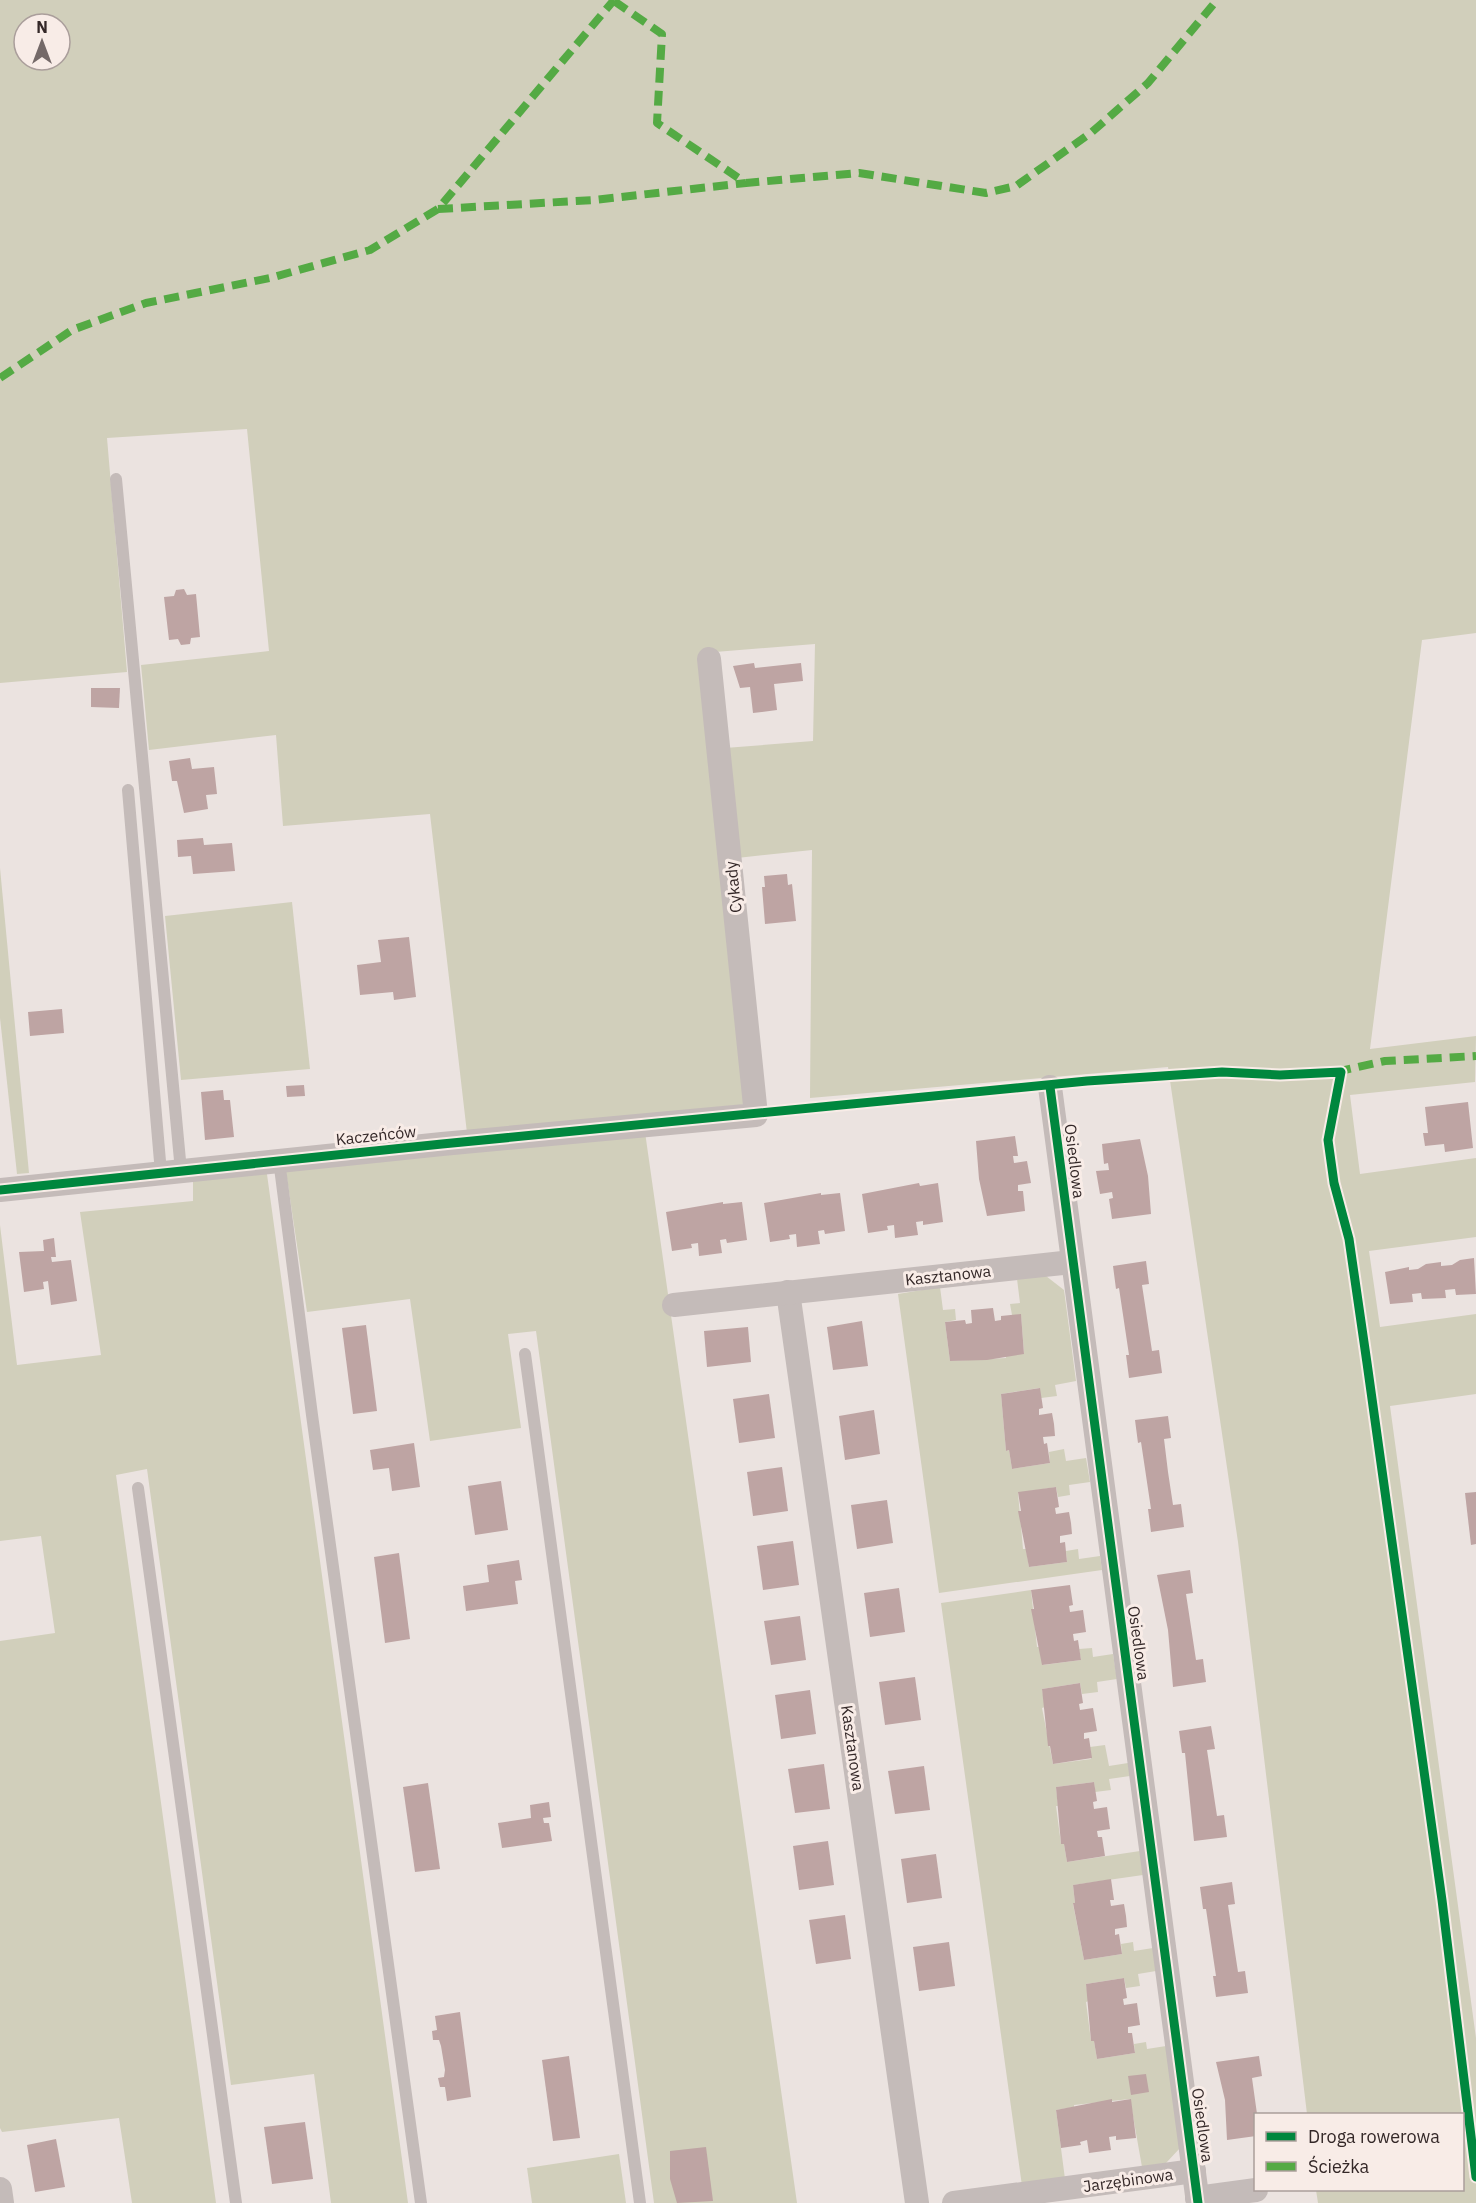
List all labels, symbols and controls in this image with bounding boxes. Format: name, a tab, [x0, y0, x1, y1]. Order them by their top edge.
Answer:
north arrow	[12, 12, 72, 72]
text: N	[36, 17, 48, 37]
street label: Cykady	[720, 860, 746, 914]
street label: Kaczeńców	[335, 1121, 417, 1149]
street label: Osiedlowa	[1060, 1123, 1090, 1200]
street label: Kasztanowa	[904, 1260, 992, 1289]
street label: Osiedlowa	[1124, 1604, 1154, 1682]
street label: Kasztanowa	[837, 1704, 869, 1793]
street label: Osiedlowa	[1188, 2086, 1218, 2164]
legend	[1254, 2113, 1464, 2191]
text: Droga rowerowa	[1308, 2125, 1440, 2148]
text: Ścieżka	[1308, 2155, 1370, 2178]
street label: Jarzębinowa	[1082, 2164, 1175, 2196]

